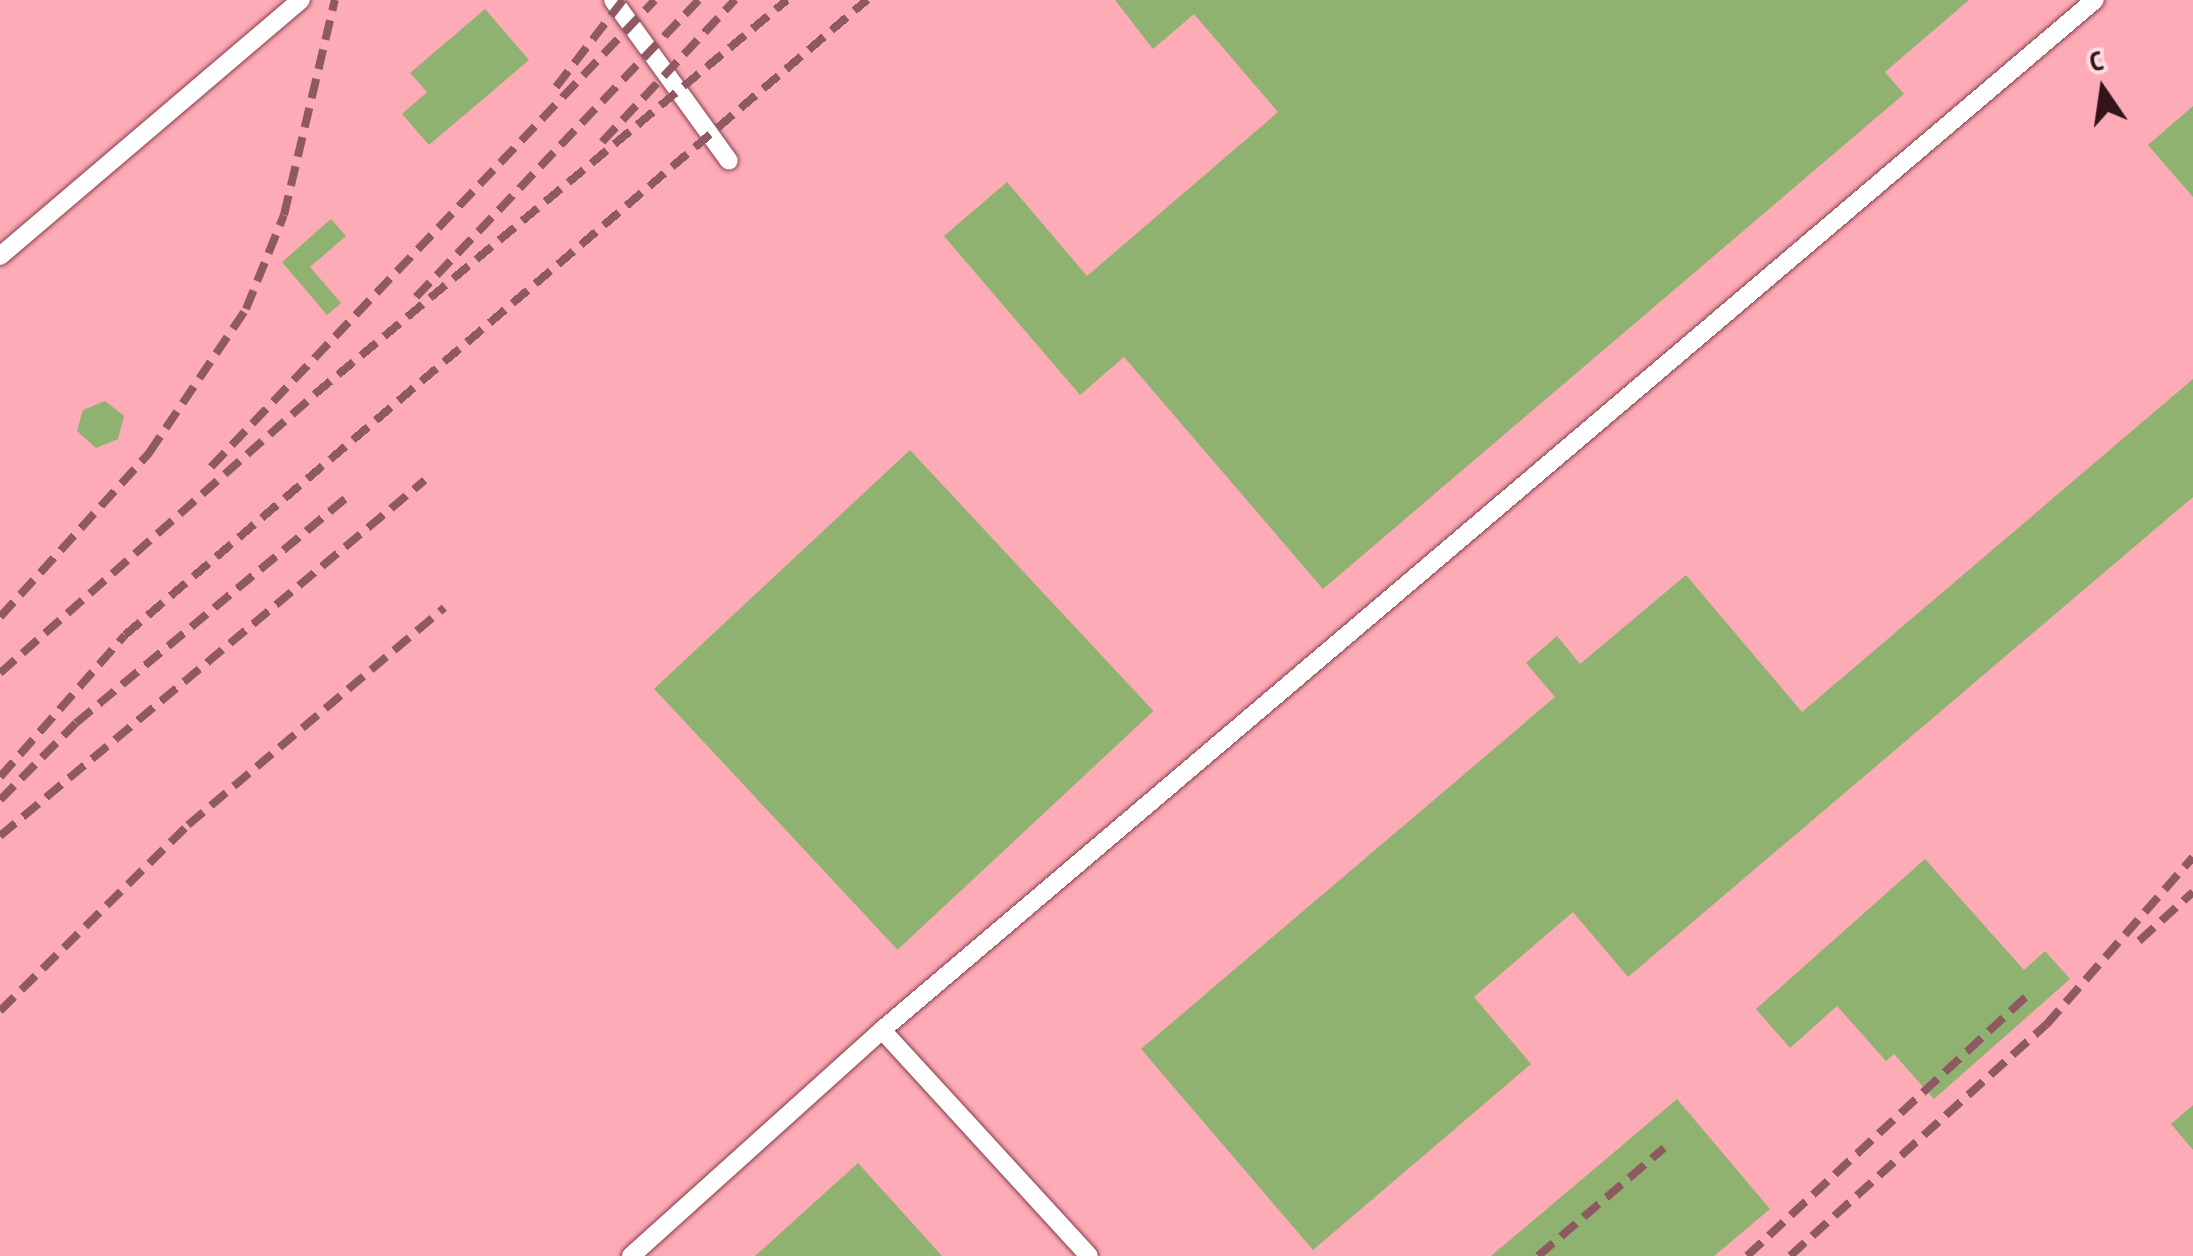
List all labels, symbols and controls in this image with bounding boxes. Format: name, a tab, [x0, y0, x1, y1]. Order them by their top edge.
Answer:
north arrow	[2053, 40, 2153, 140]
text: С	[2086, 41, 2107, 80]

